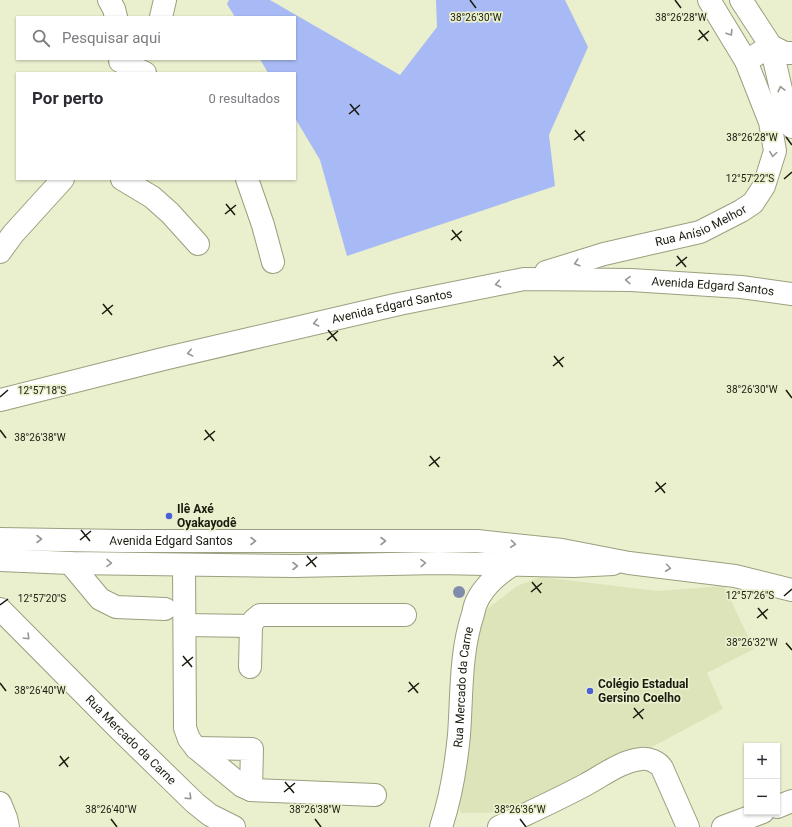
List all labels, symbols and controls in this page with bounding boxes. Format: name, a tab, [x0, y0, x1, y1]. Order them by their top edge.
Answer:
text: 38°26'30"W	[450, 12, 502, 23]
text: 38°26'28"W	[655, 12, 707, 23]
search box	[16, 16, 296, 60]
icon: search	[30, 27, 52, 49]
text: Pesquisar aqui	[62, 29, 161, 47]
one-way arrow	[725, 29, 732, 36]
one-way arrow	[777, 86, 786, 93]
text: Por perto	[32, 88, 103, 108]
text: 0 resultados	[208, 91, 280, 106]
text: 38°26'28"W	[726, 132, 778, 143]
one-way arrow	[769, 150, 778, 157]
text: 12°57'22"S	[726, 173, 774, 184]
street label: Rua Anísio Melhor	[654, 202, 749, 249]
one-way arrow	[573, 258, 580, 267]
street label: Avenida Edgard Santos	[651, 274, 775, 298]
one-way arrow	[625, 276, 631, 284]
one-way arrow	[495, 280, 501, 288]
street label: Avenida Edgard Santos	[330, 287, 454, 326]
one-way arrow	[313, 318, 320, 327]
one-way arrow	[187, 348, 193, 356]
text: 38°26'30"W	[726, 384, 778, 395]
text: 12°57'18"S	[18, 385, 66, 396]
text: 38°26'38"W	[14, 432, 66, 443]
place label: Ilê Axé Oyakayodê	[177, 502, 237, 530]
marker: Ilê Axé Oyakayodê	[164, 511, 174, 521]
street label: Avenida Edgard Santos	[109, 534, 233, 548]
one-way arrow	[36, 535, 42, 543]
one-way arrow	[250, 537, 256, 545]
one-way arrow	[380, 537, 386, 545]
one-way arrow	[510, 540, 516, 549]
one-way arrow	[106, 559, 112, 567]
one-way arrow	[420, 559, 426, 567]
one-way arrow	[292, 562, 298, 570]
one-way arrow	[665, 563, 671, 572]
text: 12°57'26"S	[726, 590, 774, 601]
text: 12°57'20"S	[18, 593, 66, 604]
street label: Rua Mercado da Carne	[451, 625, 476, 748]
one-way arrow	[22, 632, 30, 640]
text: 38°26'32"W	[726, 637, 778, 648]
place label: Colégio Estadual Gersino Coelho	[598, 677, 689, 705]
text: 38°26'40"W	[14, 685, 66, 696]
marker: Colégio Estadual Gersino Coelho	[585, 686, 595, 696]
street label: Rua Mercado da Carne	[83, 692, 179, 788]
map controls	[744, 743, 780, 815]
button: +	[744, 743, 780, 779]
button: −	[744, 779, 780, 815]
one-way arrow	[184, 793, 192, 800]
text: 38°26'40"W	[85, 804, 137, 815]
text: 38°26'38"W	[289, 804, 341, 815]
text: 38°26'36"W	[494, 804, 546, 815]

